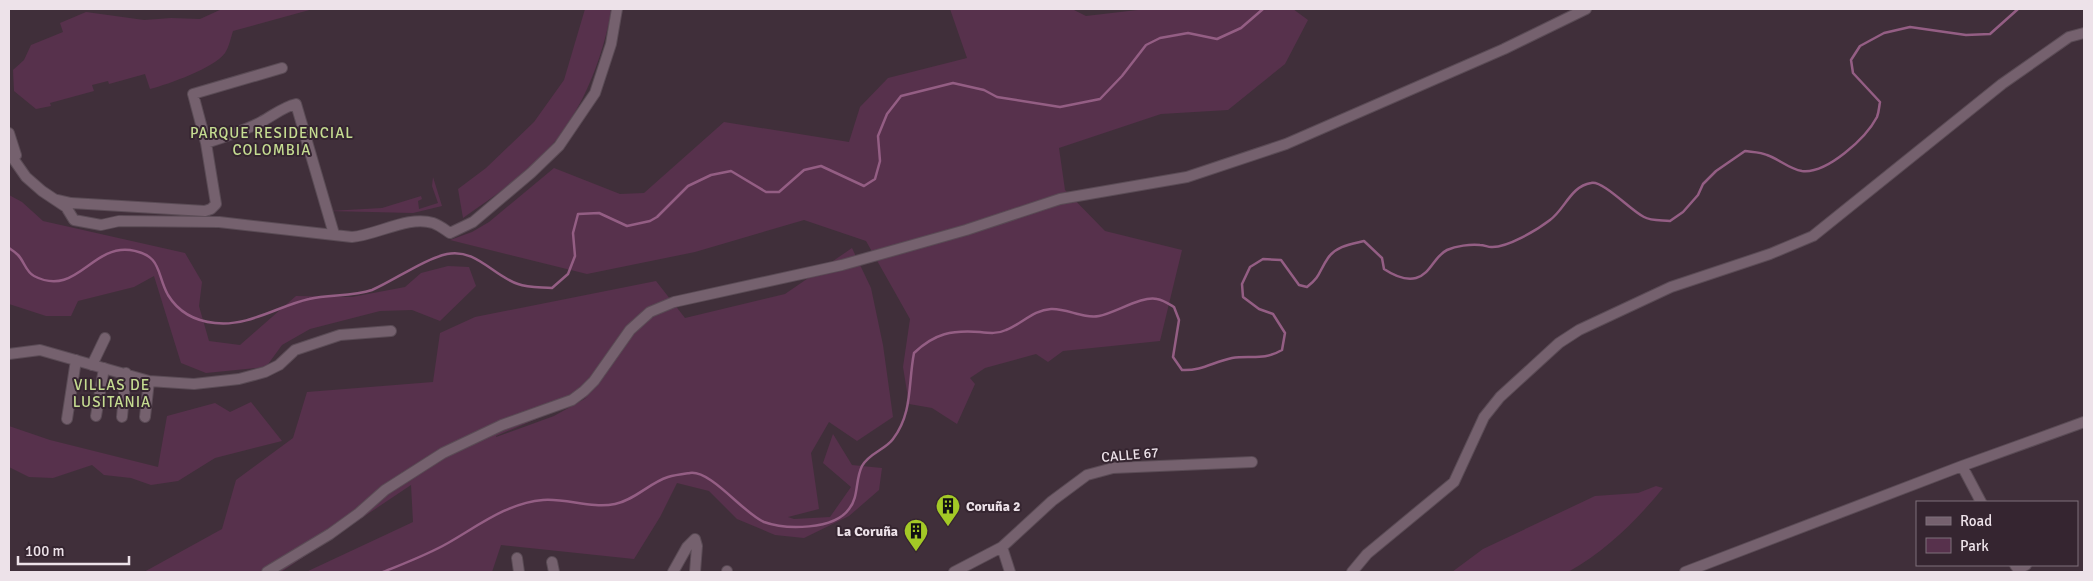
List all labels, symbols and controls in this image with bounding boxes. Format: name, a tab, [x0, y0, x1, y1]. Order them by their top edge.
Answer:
district label: PARQUE RESIDENCIAL COLOMBIA	[190, 124, 354, 159]
district label: VILLAS DE LUSITANIA	[73, 376, 151, 411]
street label: CALLE 67	[1101, 444, 1159, 466]
building icon: Coruña 2	[935, 493, 961, 527]
place label: Coruña 2	[966, 498, 1020, 515]
legend	[1916, 501, 2078, 566]
text: Road	[1960, 512, 1992, 530]
building icon: La Coruña	[903, 518, 929, 552]
place label: La Coruña	[837, 523, 898, 540]
scale bar	[18, 534, 129, 566]
text: Park	[1960, 537, 1989, 555]
text: 100 m	[25, 542, 65, 560]

